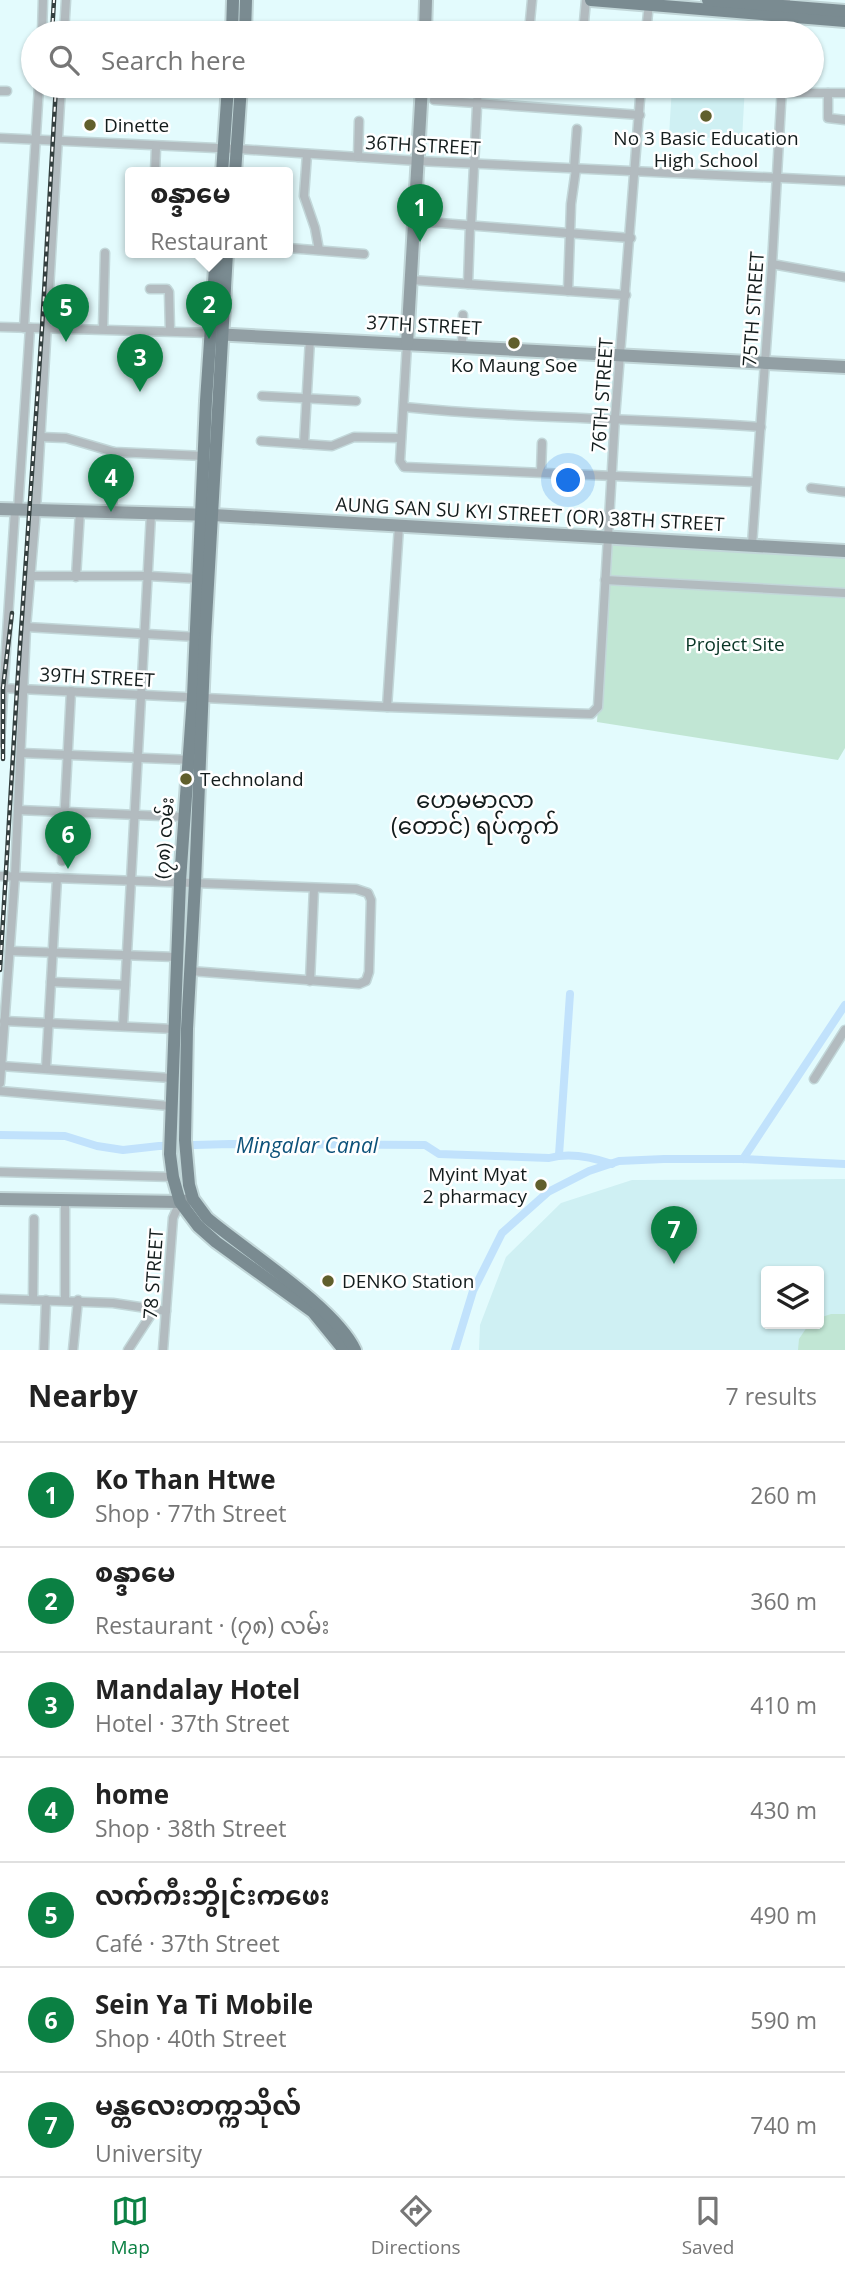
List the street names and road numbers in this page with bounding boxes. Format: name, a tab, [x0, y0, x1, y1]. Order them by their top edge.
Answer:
street label: 36TH STREET	[365, 129, 482, 161]
street label: 75TH STREET	[736, 250, 770, 367]
street label: 37TH STREET	[366, 309, 483, 341]
street label: 76TH STREET	[585, 336, 619, 453]
street label: AUNG SAN SU KYI STREET (OR) 38TH STREET	[335, 491, 726, 537]
street label: 39TH STREET	[39, 661, 156, 693]
street label: (၇၈) လမ်း	[147, 796, 183, 880]
street label: 78 STREET	[137, 1227, 169, 1320]

